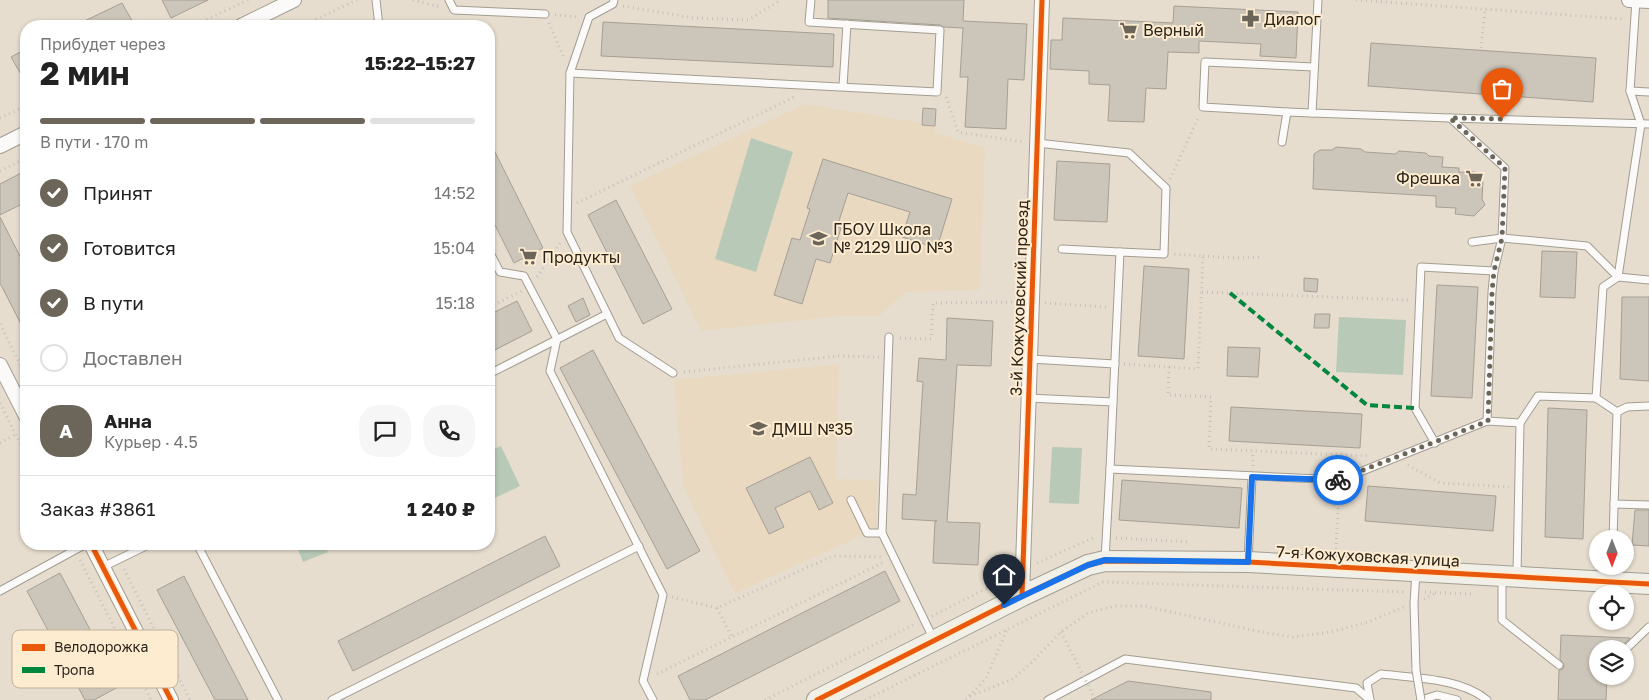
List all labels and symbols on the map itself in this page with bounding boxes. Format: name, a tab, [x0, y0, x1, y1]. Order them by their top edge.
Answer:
pharmacy icon: Диалог	[1240, 9, 1260, 29]
place label: Диалог	[1264, 9, 1321, 29]
supermarket icon: Верный	[1119, 20, 1139, 40]
place label: Верный	[1143, 20, 1204, 40]
pin	[1481, 68, 1523, 119]
place label: Фрешка	[1396, 168, 1460, 188]
supermarket icon: Фрешка	[1464, 168, 1484, 188]
street label: 3-й Кожуховский проезд	[1006, 199, 1032, 396]
place label: ГБОУ Школа № 2129 ШО №3	[833, 219, 953, 257]
school or university icon: ГБОУ Школа № 2129 ШО №3	[809, 228, 829, 248]
supermarket icon: Продукты	[518, 247, 538, 267]
place label: Продукты	[542, 247, 620, 267]
school or university icon: ДМШ №35	[748, 419, 768, 439]
place label: ДМШ №35	[772, 419, 853, 439]
courier	[1313, 455, 1363, 505]
north arrow	[1589, 530, 1634, 575]
street label: 7-я Кожуховская улица	[1276, 541, 1460, 571]
pin	[983, 554, 1025, 605]
legend	[12, 630, 178, 688]
text: Велодорожка	[54, 638, 148, 655]
text: Тропа	[54, 661, 95, 678]

